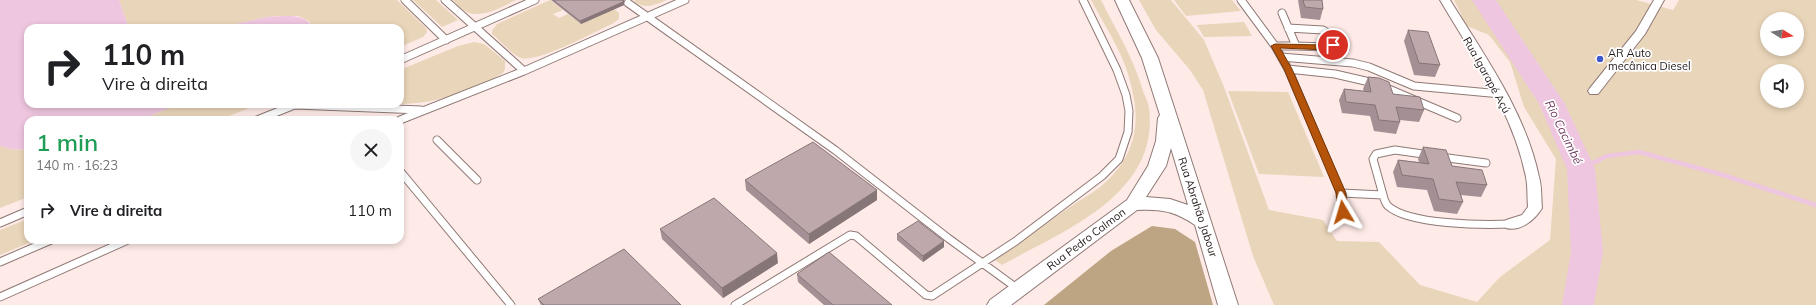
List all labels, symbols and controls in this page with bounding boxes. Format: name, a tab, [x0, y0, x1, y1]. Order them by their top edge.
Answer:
north arrow	[1760, 12, 1804, 56]
map controls	[1760, 12, 1804, 108]
pin	[1316, 28, 1350, 62]
icon: arrive	[1322, 34, 1344, 56]
street label: Rua Igarapé Açú	[1460, 34, 1514, 116]
text: 110 m	[102, 37, 185, 72]
icon: right	[36, 40, 88, 92]
place label: AR Auto mecânica Diesel	[1608, 46, 1691, 73]
marker: AR Auto mecânica Diesel	[1595, 54, 1605, 64]
button: sound	[1760, 64, 1804, 108]
text: Vire à direita	[102, 72, 208, 95]
water label: Rio Cacimbé	[1542, 98, 1586, 167]
text: 1 min	[36, 127, 98, 157]
button: close	[350, 129, 392, 171]
street label: Rua Abrahão Jabour	[1175, 155, 1221, 259]
text: 140 m · 16:23	[36, 157, 118, 173]
position arrow	[1322, 191, 1364, 233]
icon: right	[36, 199, 58, 221]
text: Vire à direita	[70, 201, 162, 220]
text: 110 m	[348, 201, 392, 220]
street label: Rua Pedro Calmon	[1044, 205, 1128, 273]

